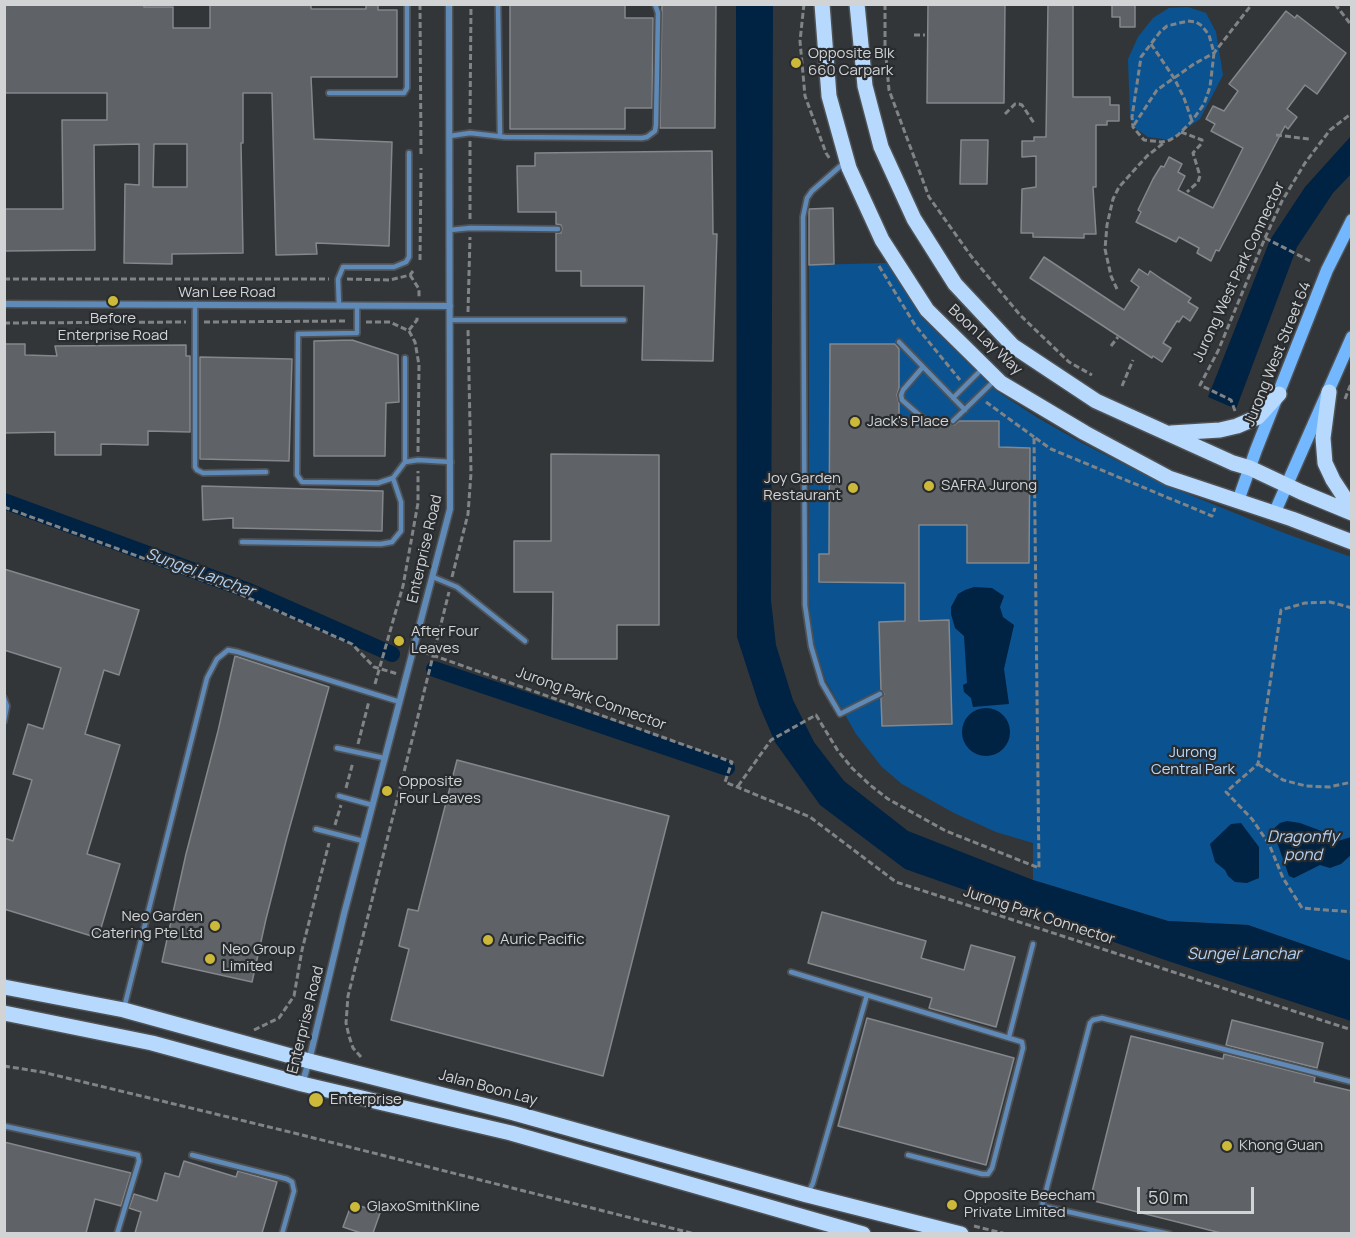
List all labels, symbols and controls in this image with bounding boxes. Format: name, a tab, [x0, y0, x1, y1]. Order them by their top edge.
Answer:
place label: Opposite Blk 660 Carpark	[808, 45, 894, 80]
marker: Opposite Blk 660 Carpark	[789, 56, 803, 70]
street label: Jurong West Park Connector	[1189, 179, 1289, 365]
street label: Jurong West Street 64	[1241, 279, 1315, 429]
street label: Wan Lee Road	[178, 284, 276, 302]
marker: Before Enterprise Road	[106, 294, 120, 308]
street label: Boon Lay Way	[944, 301, 1026, 379]
place label: Before Enterprise Road	[58, 310, 168, 345]
place label: Jack's Place	[867, 413, 949, 431]
marker: Jack's Place	[848, 415, 862, 429]
place label: Joy Garden Restaurant	[763, 470, 841, 505]
place label: SAFRA Jurong	[941, 477, 1037, 495]
marker: SAFRA Jurong	[922, 479, 936, 493]
marker: Joy Garden Restaurant	[846, 481, 860, 495]
street label: Enterprise Road	[404, 493, 446, 605]
water label: Sungei Lanchar	[143, 544, 257, 602]
place label: After Four Leaves	[411, 623, 479, 658]
marker: After Four Leaves	[392, 634, 406, 648]
street label: Jurong Park Connector	[514, 664, 668, 734]
park label: Jurong Central Park	[1151, 744, 1235, 779]
place label: Opposite Four Leaves	[399, 773, 481, 808]
marker: Opposite Four Leaves	[380, 784, 394, 798]
water label: Dragonfly pond	[1267, 828, 1339, 866]
street label: Jurong Park Connector	[961, 883, 1117, 949]
place label: Neo Garden Catering Pte Ltd	[91, 908, 203, 943]
marker: Neo Garden Catering Pte Ltd	[208, 919, 222, 933]
place label: Auric Pacific	[500, 931, 585, 949]
marker: Auric Pacific	[481, 933, 495, 947]
place label: Neo Group Limited	[222, 941, 295, 976]
water label: Sungei Lanchar	[1187, 945, 1301, 965]
marker: Neo Group Limited	[203, 952, 217, 966]
street label: Enterprise Road	[284, 964, 328, 1076]
street label: Jalan Boon Lay	[437, 1066, 539, 1110]
marker: Enterprise	[307, 1091, 325, 1109]
place label: Enterprise	[330, 1091, 402, 1109]
place label: Khong Guan	[1239, 1137, 1323, 1155]
marker: Khong Guan	[1220, 1139, 1234, 1153]
scale bar	[1140, 1175, 1257, 1213]
text: 50 m	[1148, 1185, 1188, 1209]
place label: Opposite Beecham Private Limited	[964, 1187, 1095, 1222]
place label: GlaxoSmithKline	[367, 1198, 480, 1216]
marker: Opposite Beecham Private Limited	[945, 1198, 959, 1212]
marker: GlaxoSmithKline	[348, 1200, 362, 1214]

